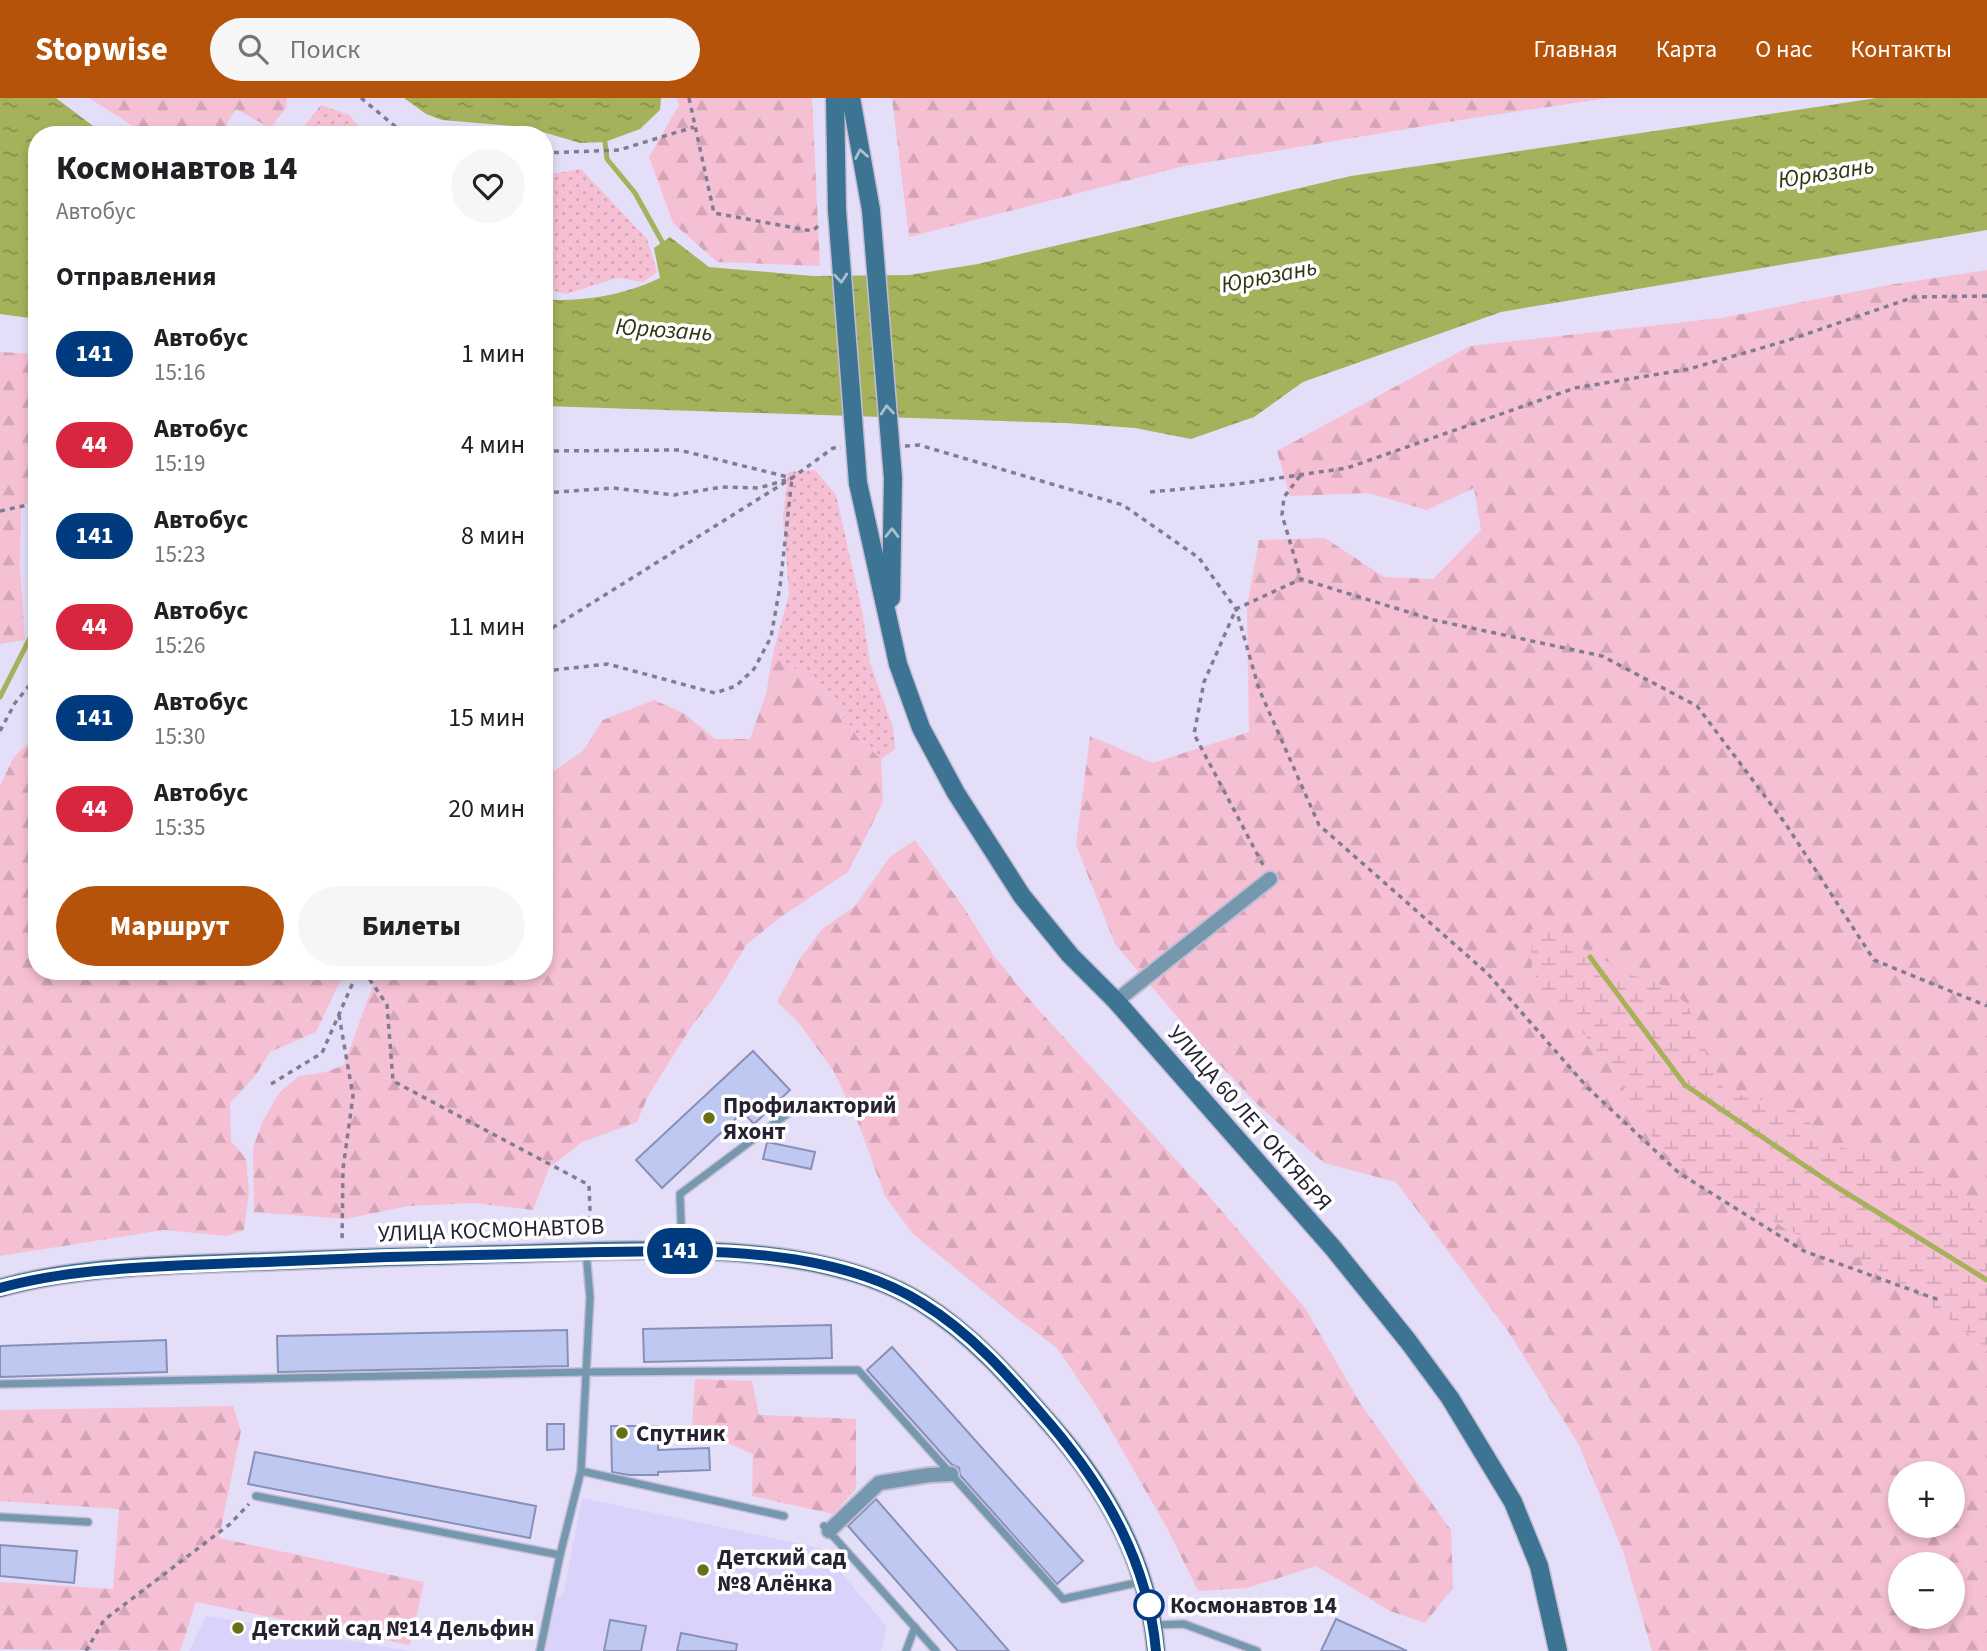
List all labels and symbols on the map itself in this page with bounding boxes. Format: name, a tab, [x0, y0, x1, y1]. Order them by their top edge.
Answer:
one-way arrow	[854, 148, 869, 160]
water label: Юрюзань	[1775, 148, 1877, 198]
water label: Юрюзань	[1218, 250, 1320, 302]
one-way arrow	[833, 273, 848, 284]
water label: Юрюзань	[614, 309, 714, 351]
one-way arrow	[880, 404, 895, 415]
one-way arrow	[884, 527, 900, 538]
street label: УЛИЦА 60 ЛЕТ ОКТЯБРЯ	[1160, 1018, 1340, 1218]
place label: Профилакторий Яхонт	[723, 1089, 896, 1148]
marker: Профилакторий Яхонт	[701, 1110, 717, 1126]
street label: УЛИЦА КОСМОНАВТОВ	[377, 1210, 605, 1250]
line badge: 141	[640, 1228, 720, 1274]
place label: Спутник	[636, 1417, 726, 1450]
marker: Спутник	[614, 1425, 630, 1441]
place label: Детский сад №8 Алёнка	[717, 1541, 847, 1600]
marker: Детский сад №8 Алёнка	[695, 1562, 711, 1578]
place label: Космонавтов 14	[1170, 1589, 1337, 1622]
marker: Космонавтов 14	[1134, 1590, 1164, 1620]
place label: Детский сад №14 Дельфин	[252, 1612, 534, 1645]
marker: Детский сад №14 Дельфин	[230, 1620, 246, 1636]

